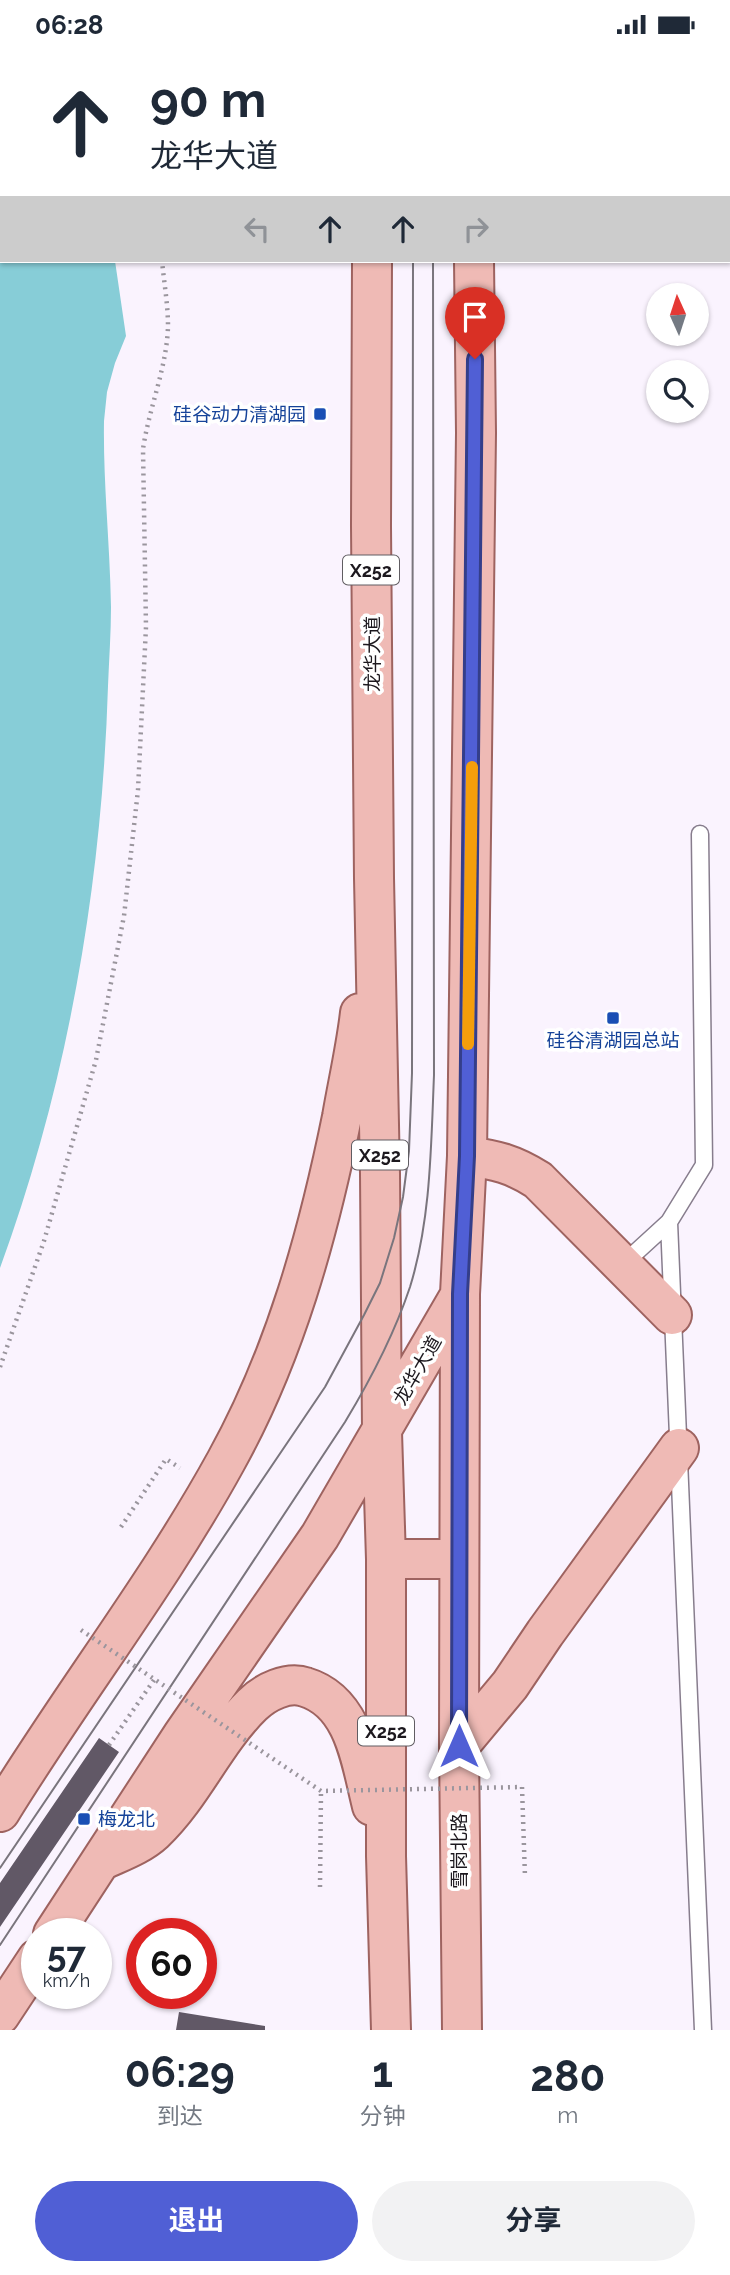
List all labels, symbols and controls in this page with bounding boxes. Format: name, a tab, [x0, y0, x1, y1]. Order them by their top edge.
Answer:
text: 06:28	[35, 10, 104, 40]
text: 90 m	[150, 71, 266, 128]
icon: ahead	[35, 77, 126, 168]
text: 龙华大道	[150, 137, 278, 174]
icon: left	[238, 210, 276, 248]
icon: ahead	[311, 210, 349, 248]
icon: ahead	[384, 210, 422, 248]
icon: right	[457, 210, 495, 248]
north arrow	[646, 283, 709, 347]
map controls	[646, 283, 709, 423]
pin	[445, 287, 505, 359]
icon: arrive	[456, 298, 494, 336]
button: search	[646, 360, 709, 423]
place label: 硅谷动力清湖园	[173, 403, 306, 425]
marker: 硅谷动力清湖园	[312, 406, 328, 422]
road number: X252	[343, 555, 399, 585]
street label: 龙华大道	[361, 616, 383, 692]
marker: 硅谷清湖园总站	[605, 1010, 621, 1026]
place label: 硅谷清湖园总站	[546, 1029, 680, 1051]
road number: X252	[352, 1141, 408, 1169]
street label: 龙华大道	[388, 1332, 446, 1408]
position arrow	[422, 1709, 496, 1783]
road number: X252	[358, 1716, 414, 1745]
place label: 梅龙北	[98, 1808, 155, 1830]
marker: 梅龙北	[76, 1811, 92, 1827]
street label: 雪岗北路	[448, 1813, 470, 1889]
speed limit sign: 60	[126, 1918, 217, 2009]
text: 57	[47, 1934, 86, 1975]
text: km/h	[43, 1970, 90, 1991]
text: 06:29	[125, 2048, 235, 2097]
text: 1	[372, 2048, 393, 2097]
text: 280	[530, 2052, 605, 2101]
text: m	[557, 2101, 578, 2128]
text: 到达	[157, 2102, 203, 2129]
text: 分钟	[360, 2102, 406, 2129]
button: 退出	[35, 2181, 358, 2261]
button: 分享	[372, 2181, 695, 2261]

